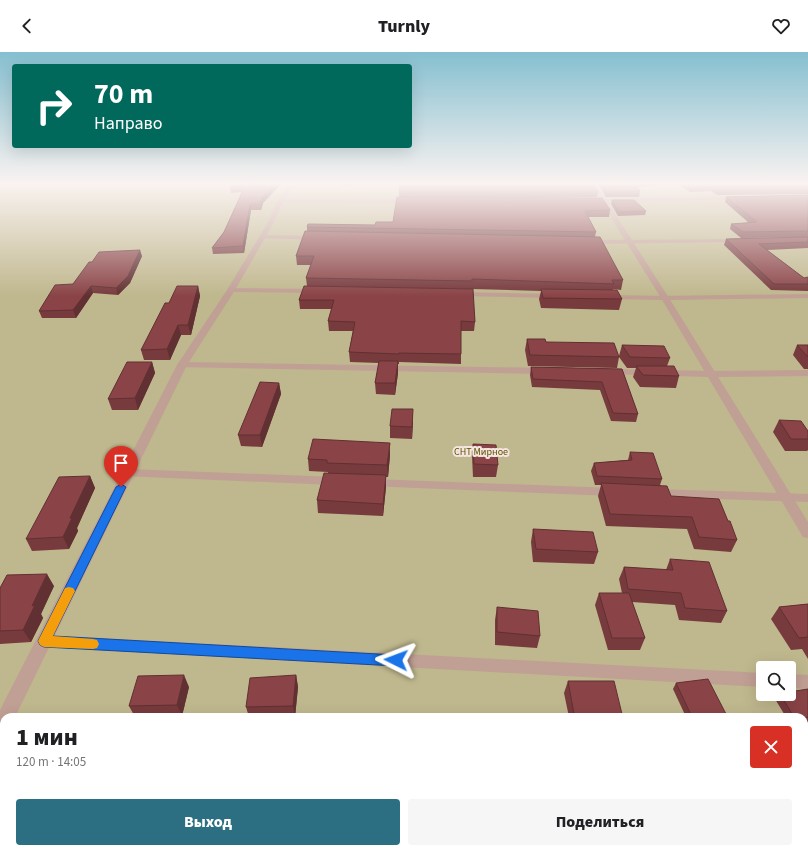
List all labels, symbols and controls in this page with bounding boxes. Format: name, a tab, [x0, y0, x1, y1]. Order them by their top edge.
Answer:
text: Turnly	[378, 14, 430, 39]
icon: back	[16, 15, 38, 37]
icon: heart	[770, 15, 792, 37]
text: 70 m	[94, 74, 153, 114]
icon: right	[28, 80, 80, 132]
text: Направо	[94, 111, 162, 136]
park label: СНТ Мирное	[454, 445, 508, 459]
pin	[104, 446, 138, 487]
icon: arrive	[110, 452, 132, 474]
position arrow	[375, 639, 417, 681]
map controls	[756, 661, 796, 701]
button: search	[756, 661, 796, 701]
text: 1 мин	[16, 720, 78, 755]
button: close	[750, 726, 792, 768]
text: 120 m · 14:05	[16, 753, 86, 771]
button: Выход	[16, 799, 400, 845]
button: Поделиться	[408, 799, 792, 845]

